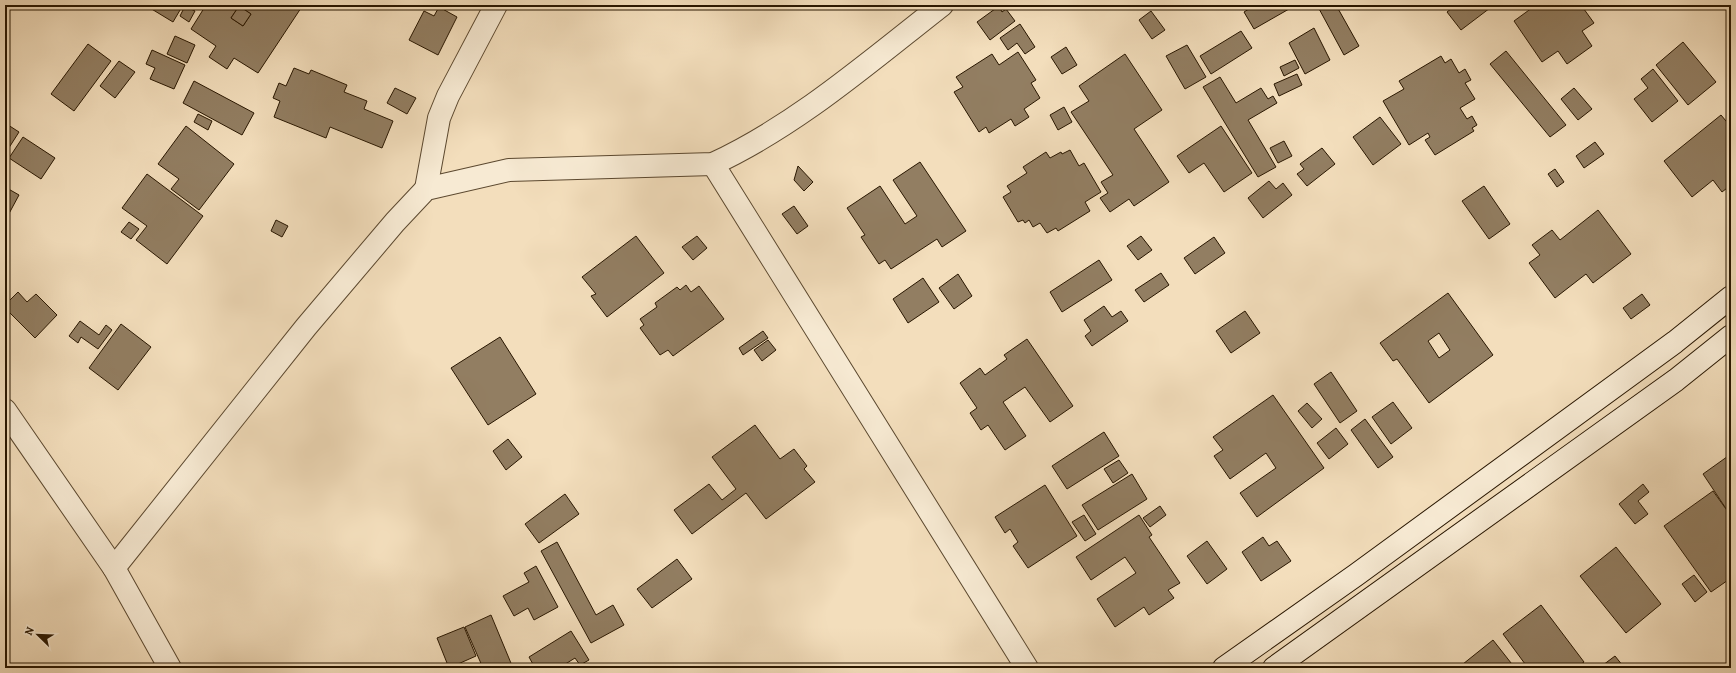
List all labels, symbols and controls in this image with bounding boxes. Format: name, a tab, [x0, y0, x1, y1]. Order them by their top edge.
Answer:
north arrow	[18, 615, 58, 655]
text: N	[21, 625, 38, 638]

